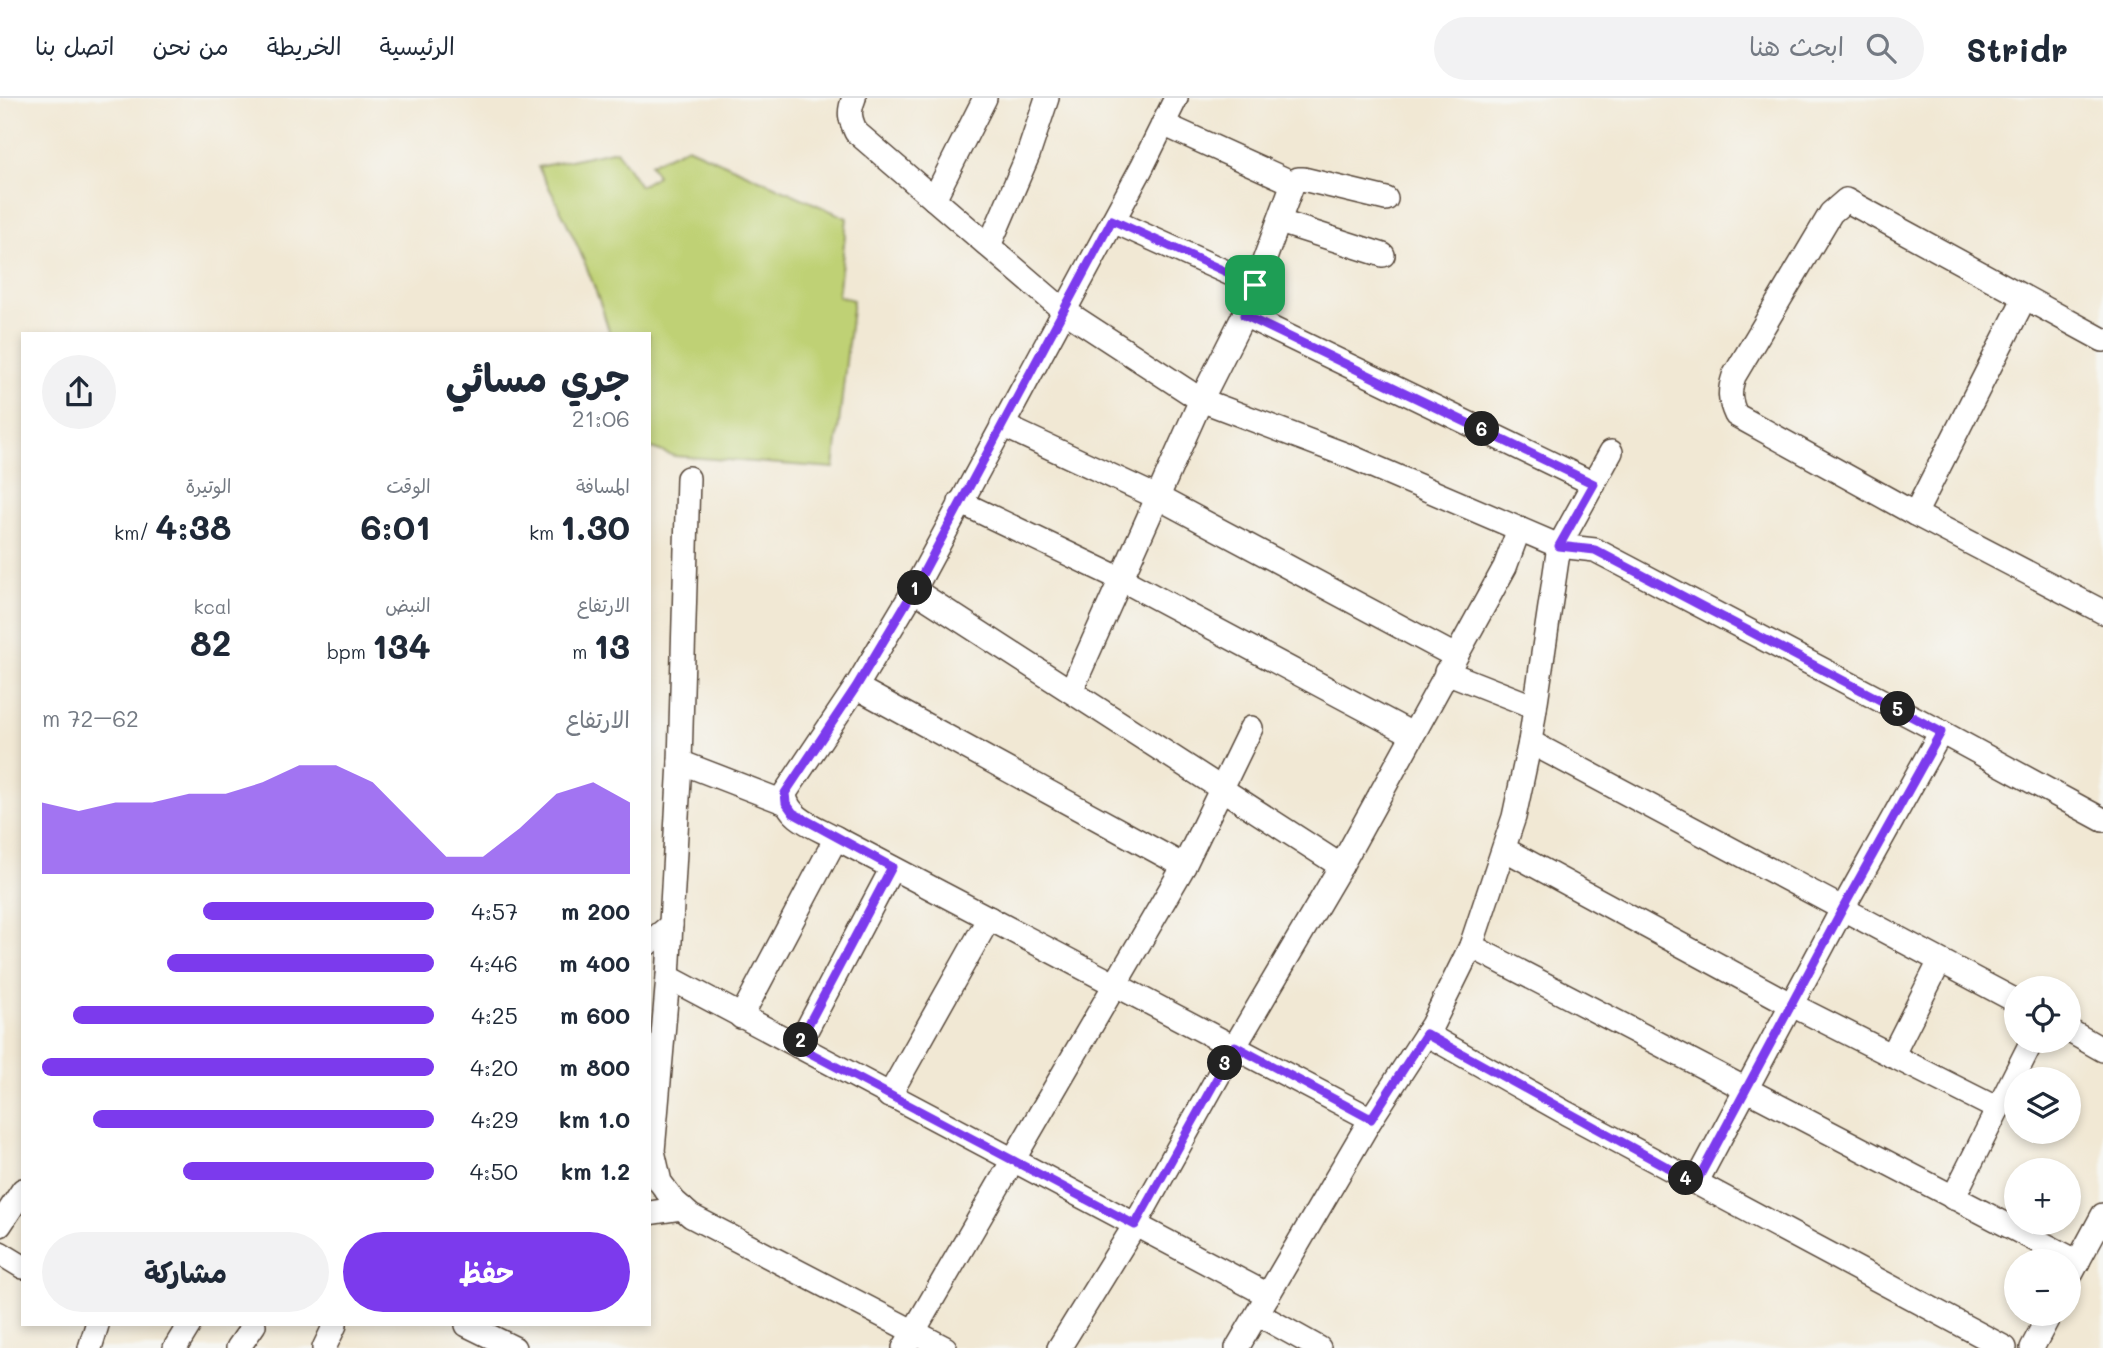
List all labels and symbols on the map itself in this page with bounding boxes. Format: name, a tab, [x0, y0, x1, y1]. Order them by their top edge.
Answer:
pin	[1225, 255, 1285, 315]
pin: 6	[1464, 412, 1500, 446]
pin: 1	[898, 570, 932, 606]
pin: 5	[1881, 692, 1916, 726]
pin: 2	[784, 1023, 818, 1058]
pin: 3	[1208, 1046, 1242, 1080]
pin: 4	[1668, 1160, 1704, 1196]

